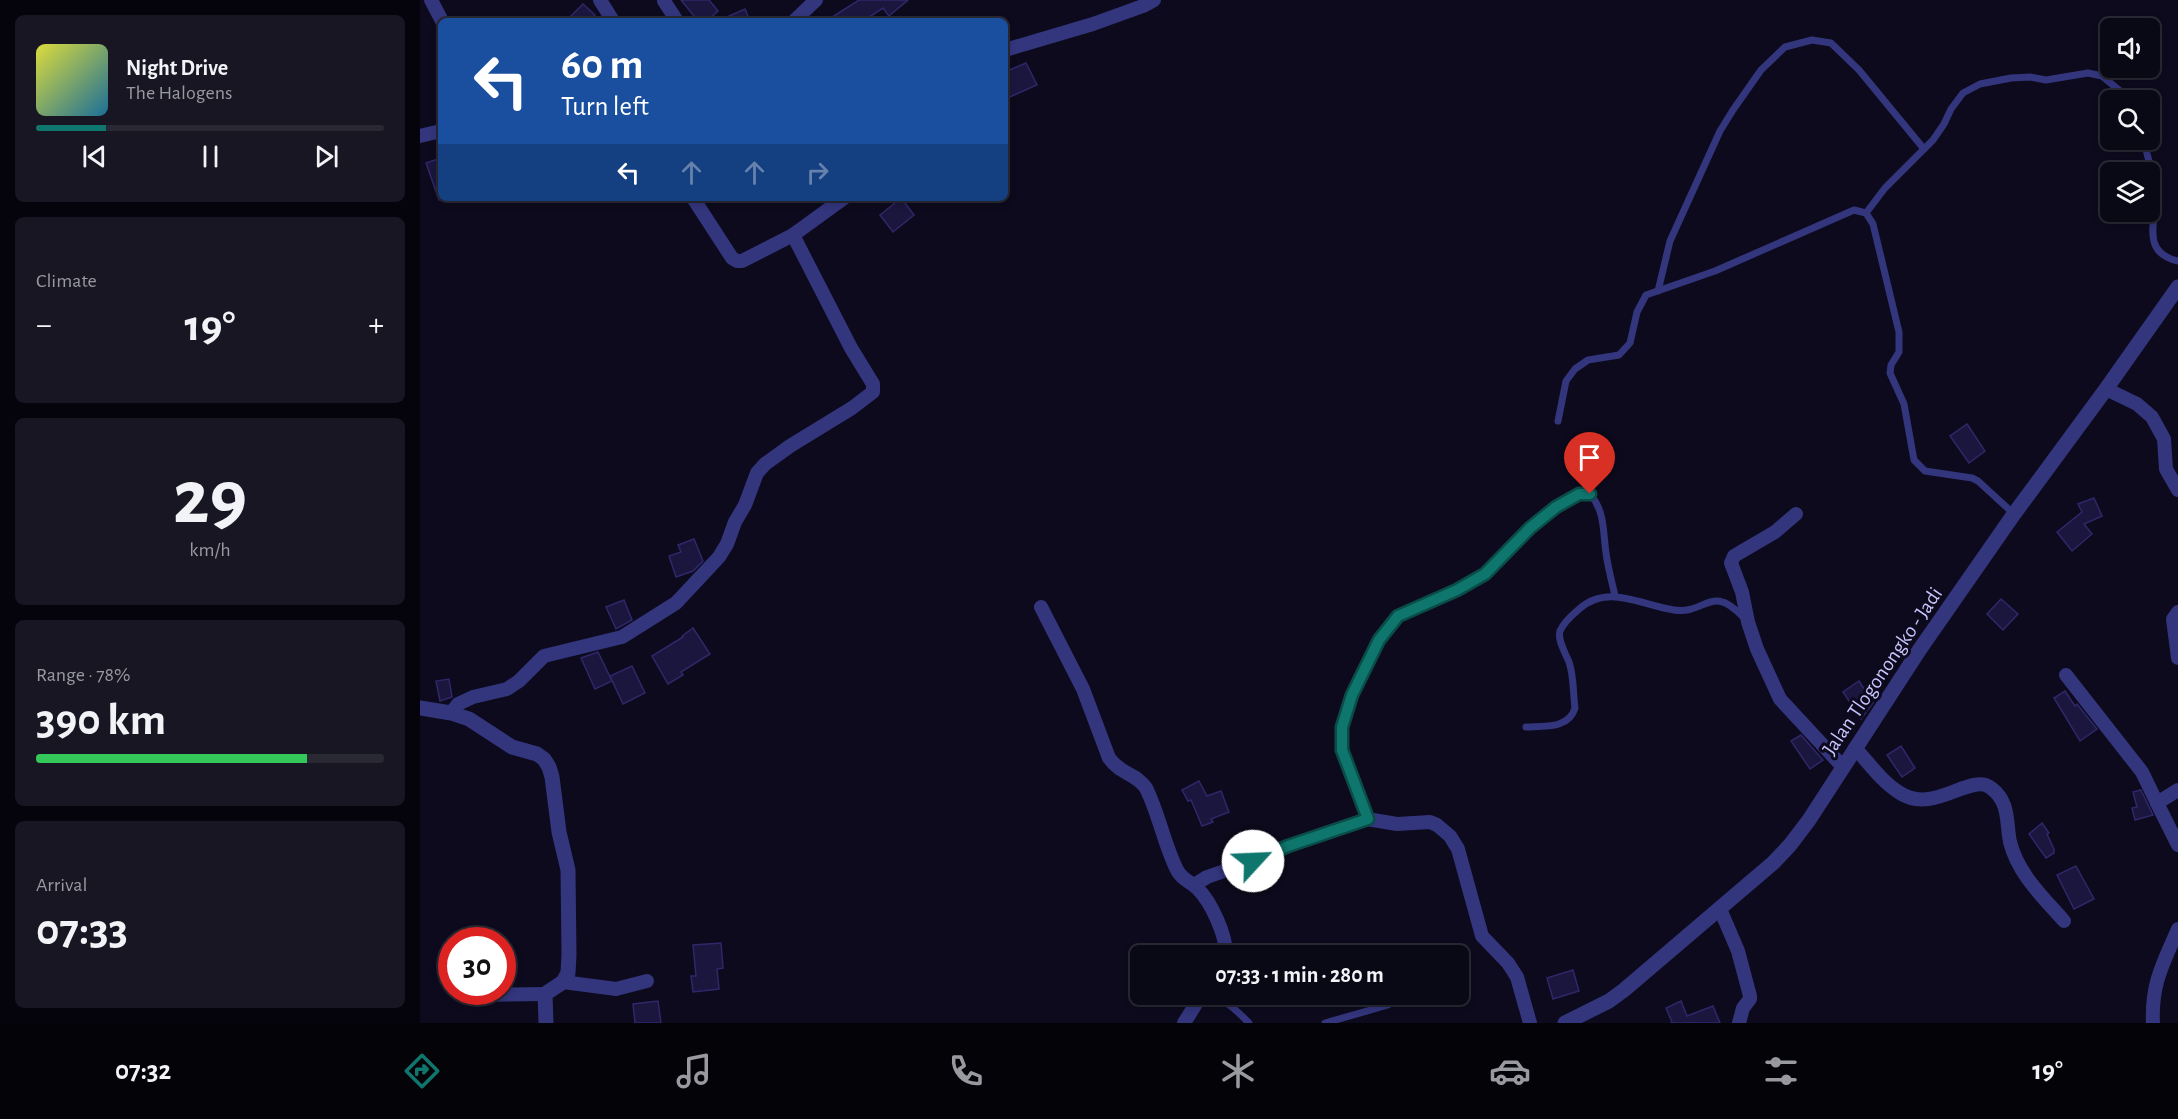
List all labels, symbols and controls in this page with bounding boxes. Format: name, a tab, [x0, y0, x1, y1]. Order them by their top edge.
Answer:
map controls	[2100, 18, 2160, 222]
button: sound	[2100, 18, 2160, 78]
icon: left	[462, 42, 540, 120]
text: 60 m	[561, 44, 643, 86]
text: Night Drive	[126, 57, 228, 79]
text: The Halogens	[126, 83, 232, 103]
button: search	[2100, 90, 2160, 150]
text: Turn left	[561, 93, 649, 120]
icon: previous	[78, 140, 111, 173]
icon: pause	[194, 140, 227, 173]
icon: next	[310, 140, 343, 173]
icon: left	[612, 156, 645, 189]
icon: ahead	[675, 156, 708, 189]
icon: ahead	[738, 156, 771, 189]
icon: right	[801, 156, 834, 189]
button: layers	[2100, 162, 2160, 222]
text: Climate	[36, 271, 97, 291]
text: 19°	[184, 304, 236, 349]
text: −	[36, 309, 52, 342]
text: +	[368, 309, 384, 342]
pin	[1564, 432, 1615, 494]
icon: arrive	[1573, 441, 1606, 474]
text: 29	[173, 460, 247, 538]
text: km/h	[189, 540, 231, 560]
street label: Jalan Tlogonongko - Jadi	[1819, 584, 1946, 759]
text: Range · 78%	[36, 665, 131, 685]
text: 390 km	[36, 698, 166, 743]
position arrow	[1221, 829, 1285, 893]
text: Arrival	[36, 875, 87, 895]
text: 07:33	[36, 908, 128, 953]
speed limit sign: 30	[438, 927, 516, 1005]
text: 07:33 · 1 min · 280 m	[1215, 964, 1384, 986]
icon: directions	[401, 1050, 443, 1092]
icon: music	[673, 1050, 715, 1092]
icon: phone	[945, 1050, 987, 1092]
icon: climate	[1217, 1050, 1259, 1092]
icon: car	[1489, 1050, 1531, 1092]
icon: filters	[1760, 1050, 1802, 1092]
text: 07:32	[115, 1057, 171, 1084]
text: 19°	[2032, 1057, 2063, 1084]

